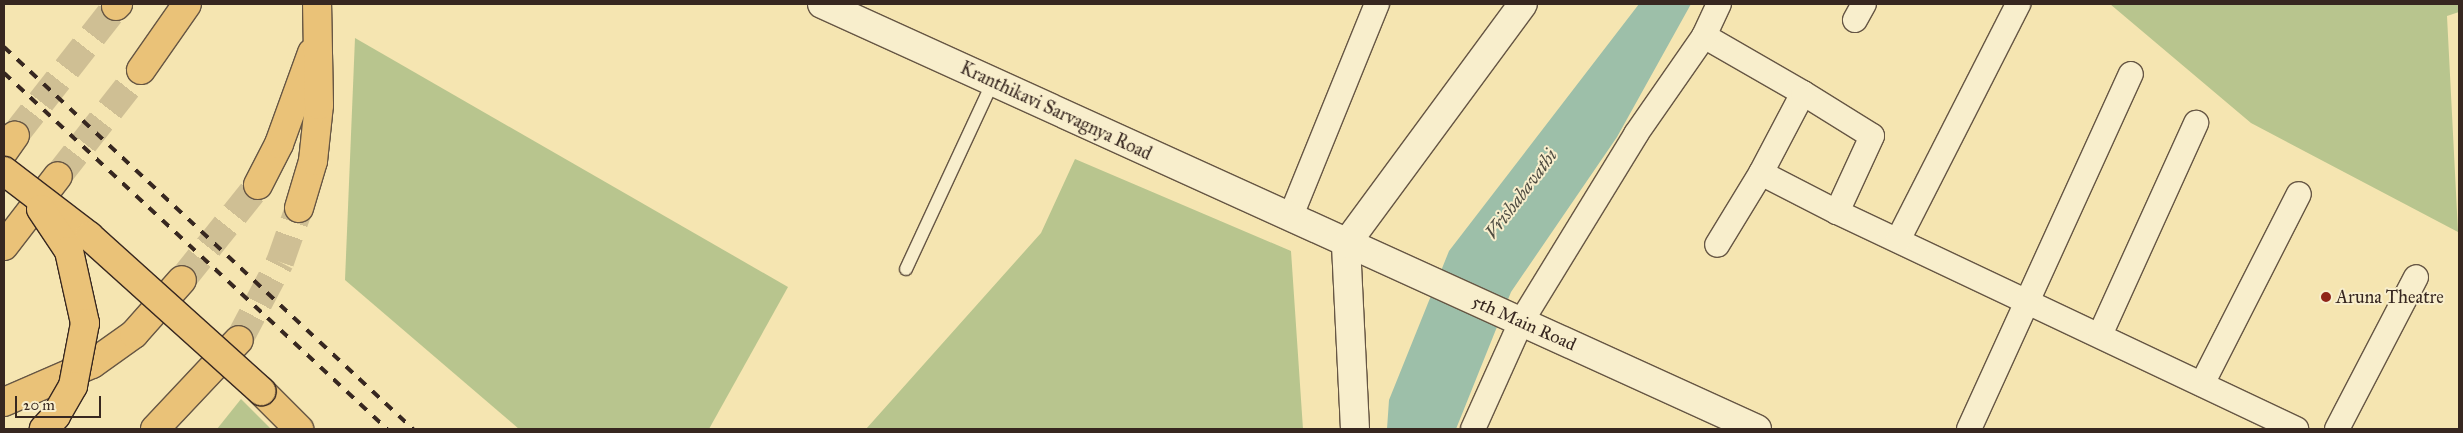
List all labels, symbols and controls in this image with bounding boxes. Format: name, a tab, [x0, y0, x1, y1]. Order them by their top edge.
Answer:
street label: Kranthikavi Sarvagnya Road	[957, 57, 1155, 165]
water label: Vrishabavathi	[1480, 145, 1562, 243]
place label: Aruna Theatre	[2336, 286, 2444, 308]
street label: 5th Main Road	[1469, 290, 1579, 356]
marker: Aruna Theatre	[2320, 291, 2332, 303]
scale bar	[18, 386, 104, 418]
text: 20 m	[23, 396, 55, 414]

